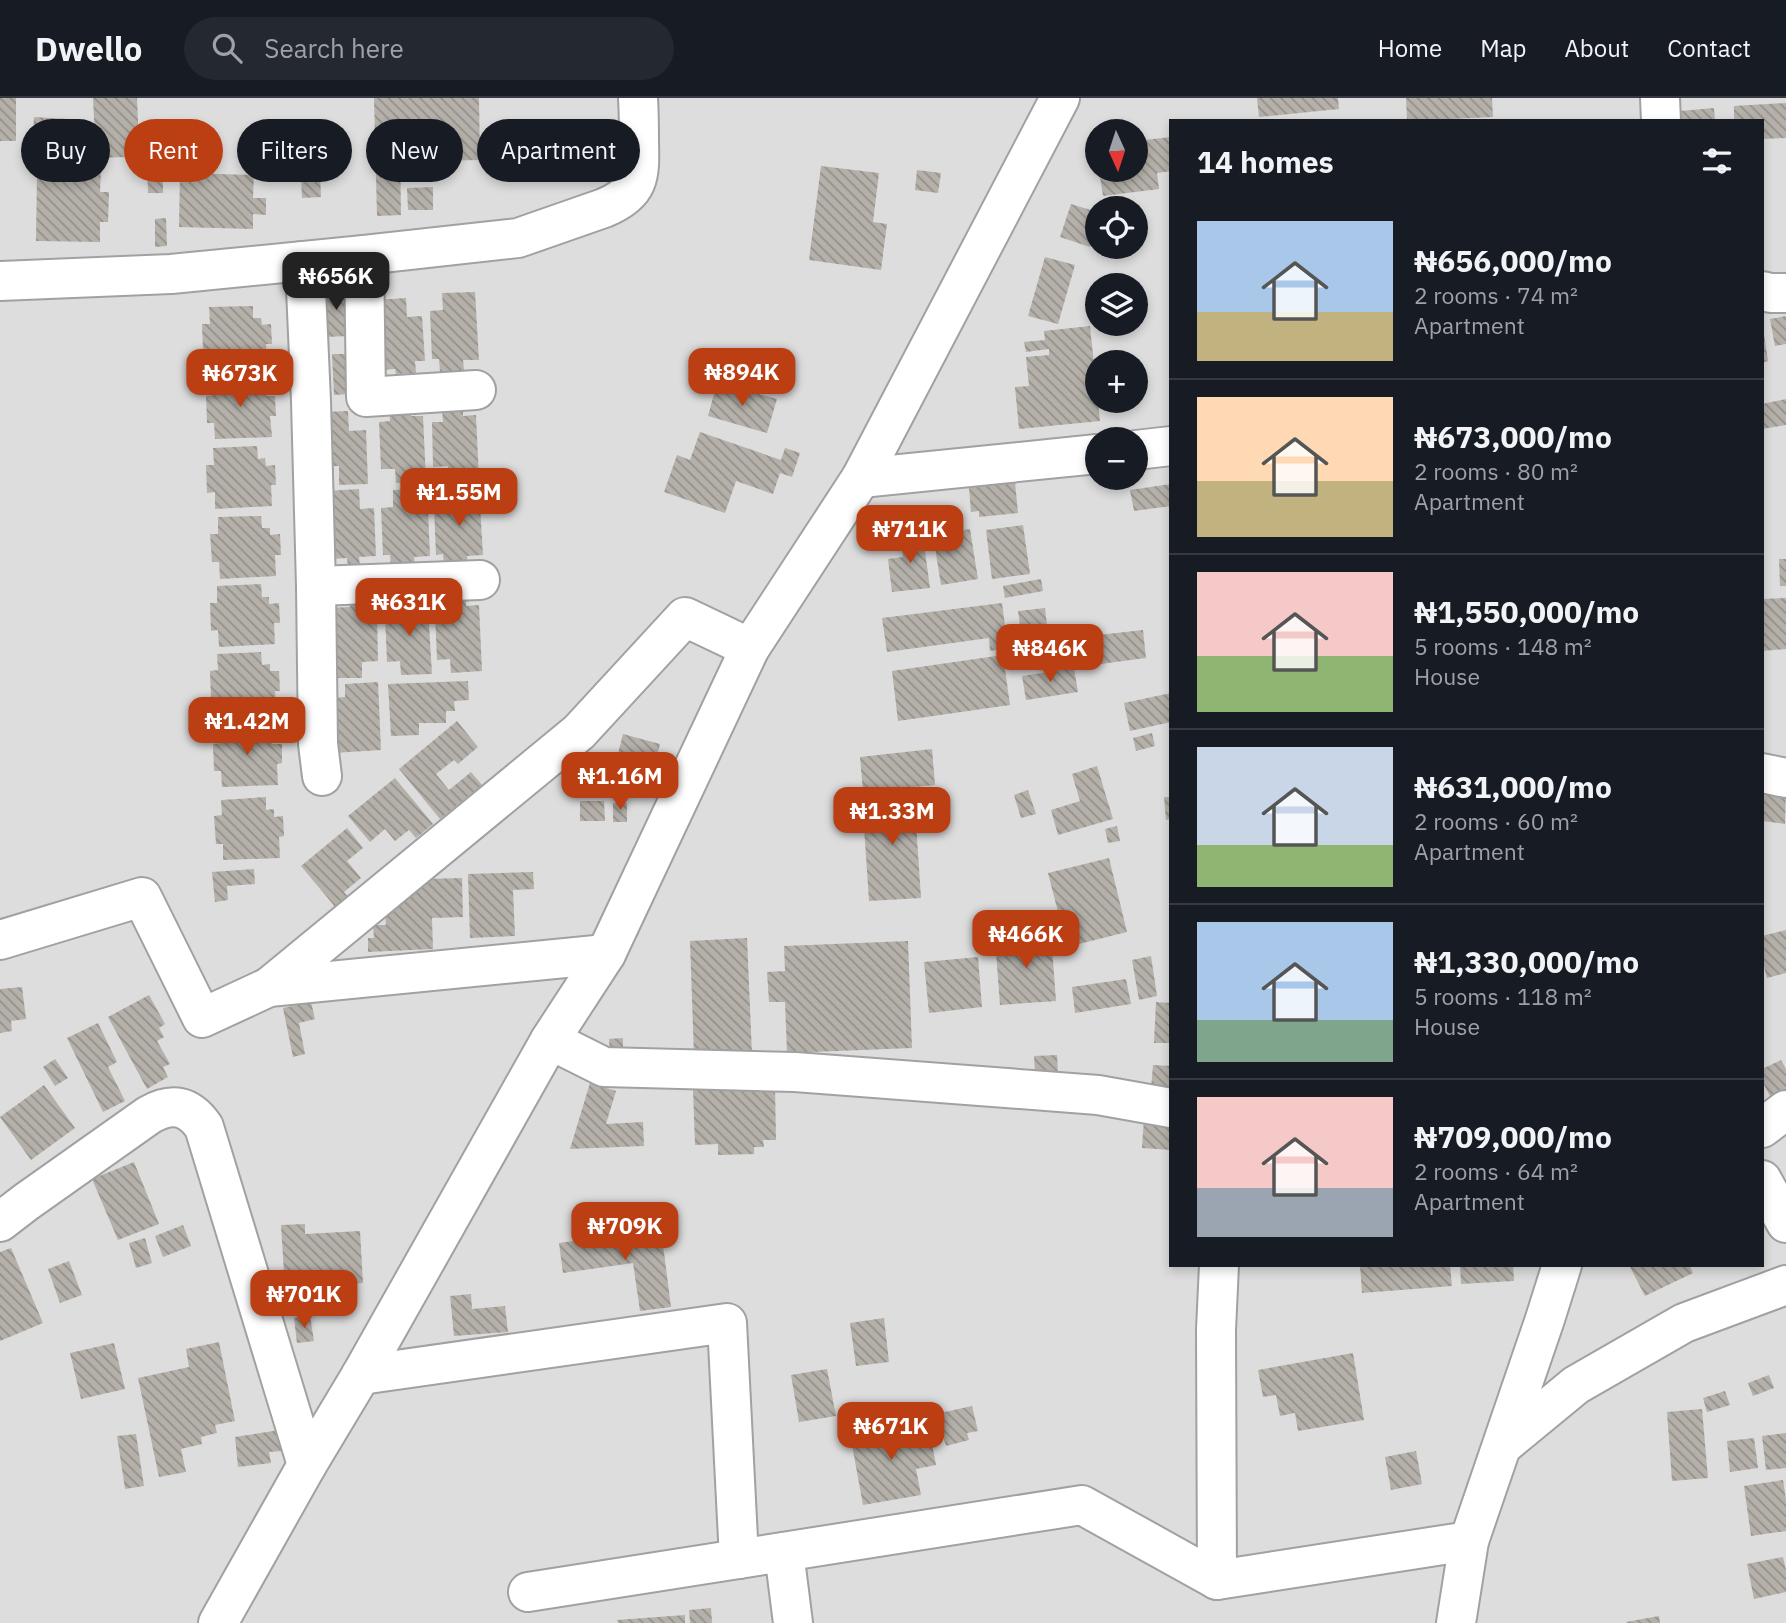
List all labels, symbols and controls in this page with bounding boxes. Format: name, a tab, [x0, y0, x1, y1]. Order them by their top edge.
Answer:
search box	[184, 17, 674, 80]
text: Dwello	[35, 27, 142, 70]
icon: search	[208, 29, 246, 67]
text: Search here	[264, 31, 404, 65]
text: Home	[1378, 32, 1442, 64]
text: Map	[1480, 32, 1526, 64]
text: About	[1564, 32, 1629, 64]
text: Contact	[1667, 32, 1751, 64]
chip: Buy	[21, 119, 110, 182]
chip: Rent	[124, 119, 223, 182]
chip: Filters	[237, 119, 352, 182]
chip: New	[366, 119, 463, 182]
chip: Apartment	[477, 119, 640, 182]
north arrow	[1085, 119, 1148, 182]
map controls	[1085, 119, 1148, 490]
text: 14 homes	[1197, 142, 1334, 181]
icon: filters	[1698, 142, 1736, 180]
button: locate	[1085, 196, 1148, 259]
text: ₦656,000/mo	[1414, 241, 1612, 280]
icon: home	[1253, 249, 1337, 333]
pin: ₦656K	[287, 252, 385, 312]
text: ₦656K	[298, 260, 374, 290]
button: layers	[1085, 273, 1148, 336]
text: 2 rooms · 74 m²	[1414, 280, 1578, 310]
text: Apartment	[1414, 310, 1525, 340]
pin: ₦894K	[693, 348, 791, 408]
pin: ₦673K	[191, 350, 289, 409]
button: +	[1085, 350, 1148, 413]
text: ₦894K	[704, 356, 780, 386]
text: ₦673K	[202, 357, 278, 387]
text: ₦673,000/mo	[1414, 417, 1612, 456]
icon: home	[1253, 425, 1337, 509]
button: −	[1085, 427, 1148, 490]
text: 2 rooms · 80 m²	[1414, 456, 1578, 486]
pin: ₦1.55M	[402, 468, 516, 528]
text: ₦1.55M	[416, 476, 502, 506]
text: Apartment	[1414, 486, 1525, 516]
pin: ₦711K	[861, 505, 959, 565]
text: ₦711K	[872, 513, 948, 543]
pin: ₦631K	[360, 578, 458, 638]
text: ₦631K	[371, 586, 447, 616]
text: ₦1,550,000/mo	[1414, 592, 1639, 631]
icon: home	[1253, 600, 1337, 684]
pin: ₦846K	[1001, 624, 1099, 684]
text: 5 rooms · 148 m²	[1414, 631, 1592, 661]
text: ₦846K	[1012, 632, 1088, 662]
text: House	[1414, 661, 1480, 691]
pin: ₦1.42M	[190, 698, 304, 757]
text: ₦1.42M	[204, 705, 290, 735]
pin: ₦1.16M	[563, 752, 677, 812]
text: ₦1.16M	[577, 760, 663, 790]
text: ₦631,000/mo	[1414, 767, 1612, 806]
icon: home	[1253, 775, 1337, 859]
pin: ₦1.33M	[835, 788, 949, 847]
text: ₦1.33M	[849, 795, 935, 825]
text: 2 rooms · 60 m²	[1414, 806, 1578, 836]
text: Apartment	[1414, 836, 1525, 866]
pin: ₦466K	[977, 910, 1075, 970]
text: ₦466K	[988, 918, 1064, 948]
text: ₦1,330,000/mo	[1414, 942, 1639, 981]
icon: home	[1253, 950, 1337, 1034]
text: 5 rooms · 118 m²	[1414, 981, 1592, 1011]
text: House	[1414, 1011, 1480, 1041]
text: ₦709,000/mo	[1414, 1117, 1612, 1156]
icon: home	[1253, 1125, 1337, 1209]
text: 2 rooms · 64 m²	[1414, 1156, 1578, 1186]
text: Apartment	[1414, 1186, 1525, 1216]
pin: ₦709K	[576, 1202, 674, 1262]
text: ₦709K	[587, 1210, 663, 1240]
pin: ₦701K	[255, 1270, 353, 1330]
text: ₦701K	[266, 1278, 342, 1308]
pin: ₦671K	[842, 1402, 940, 1462]
text: ₦671K	[853, 1410, 929, 1440]

